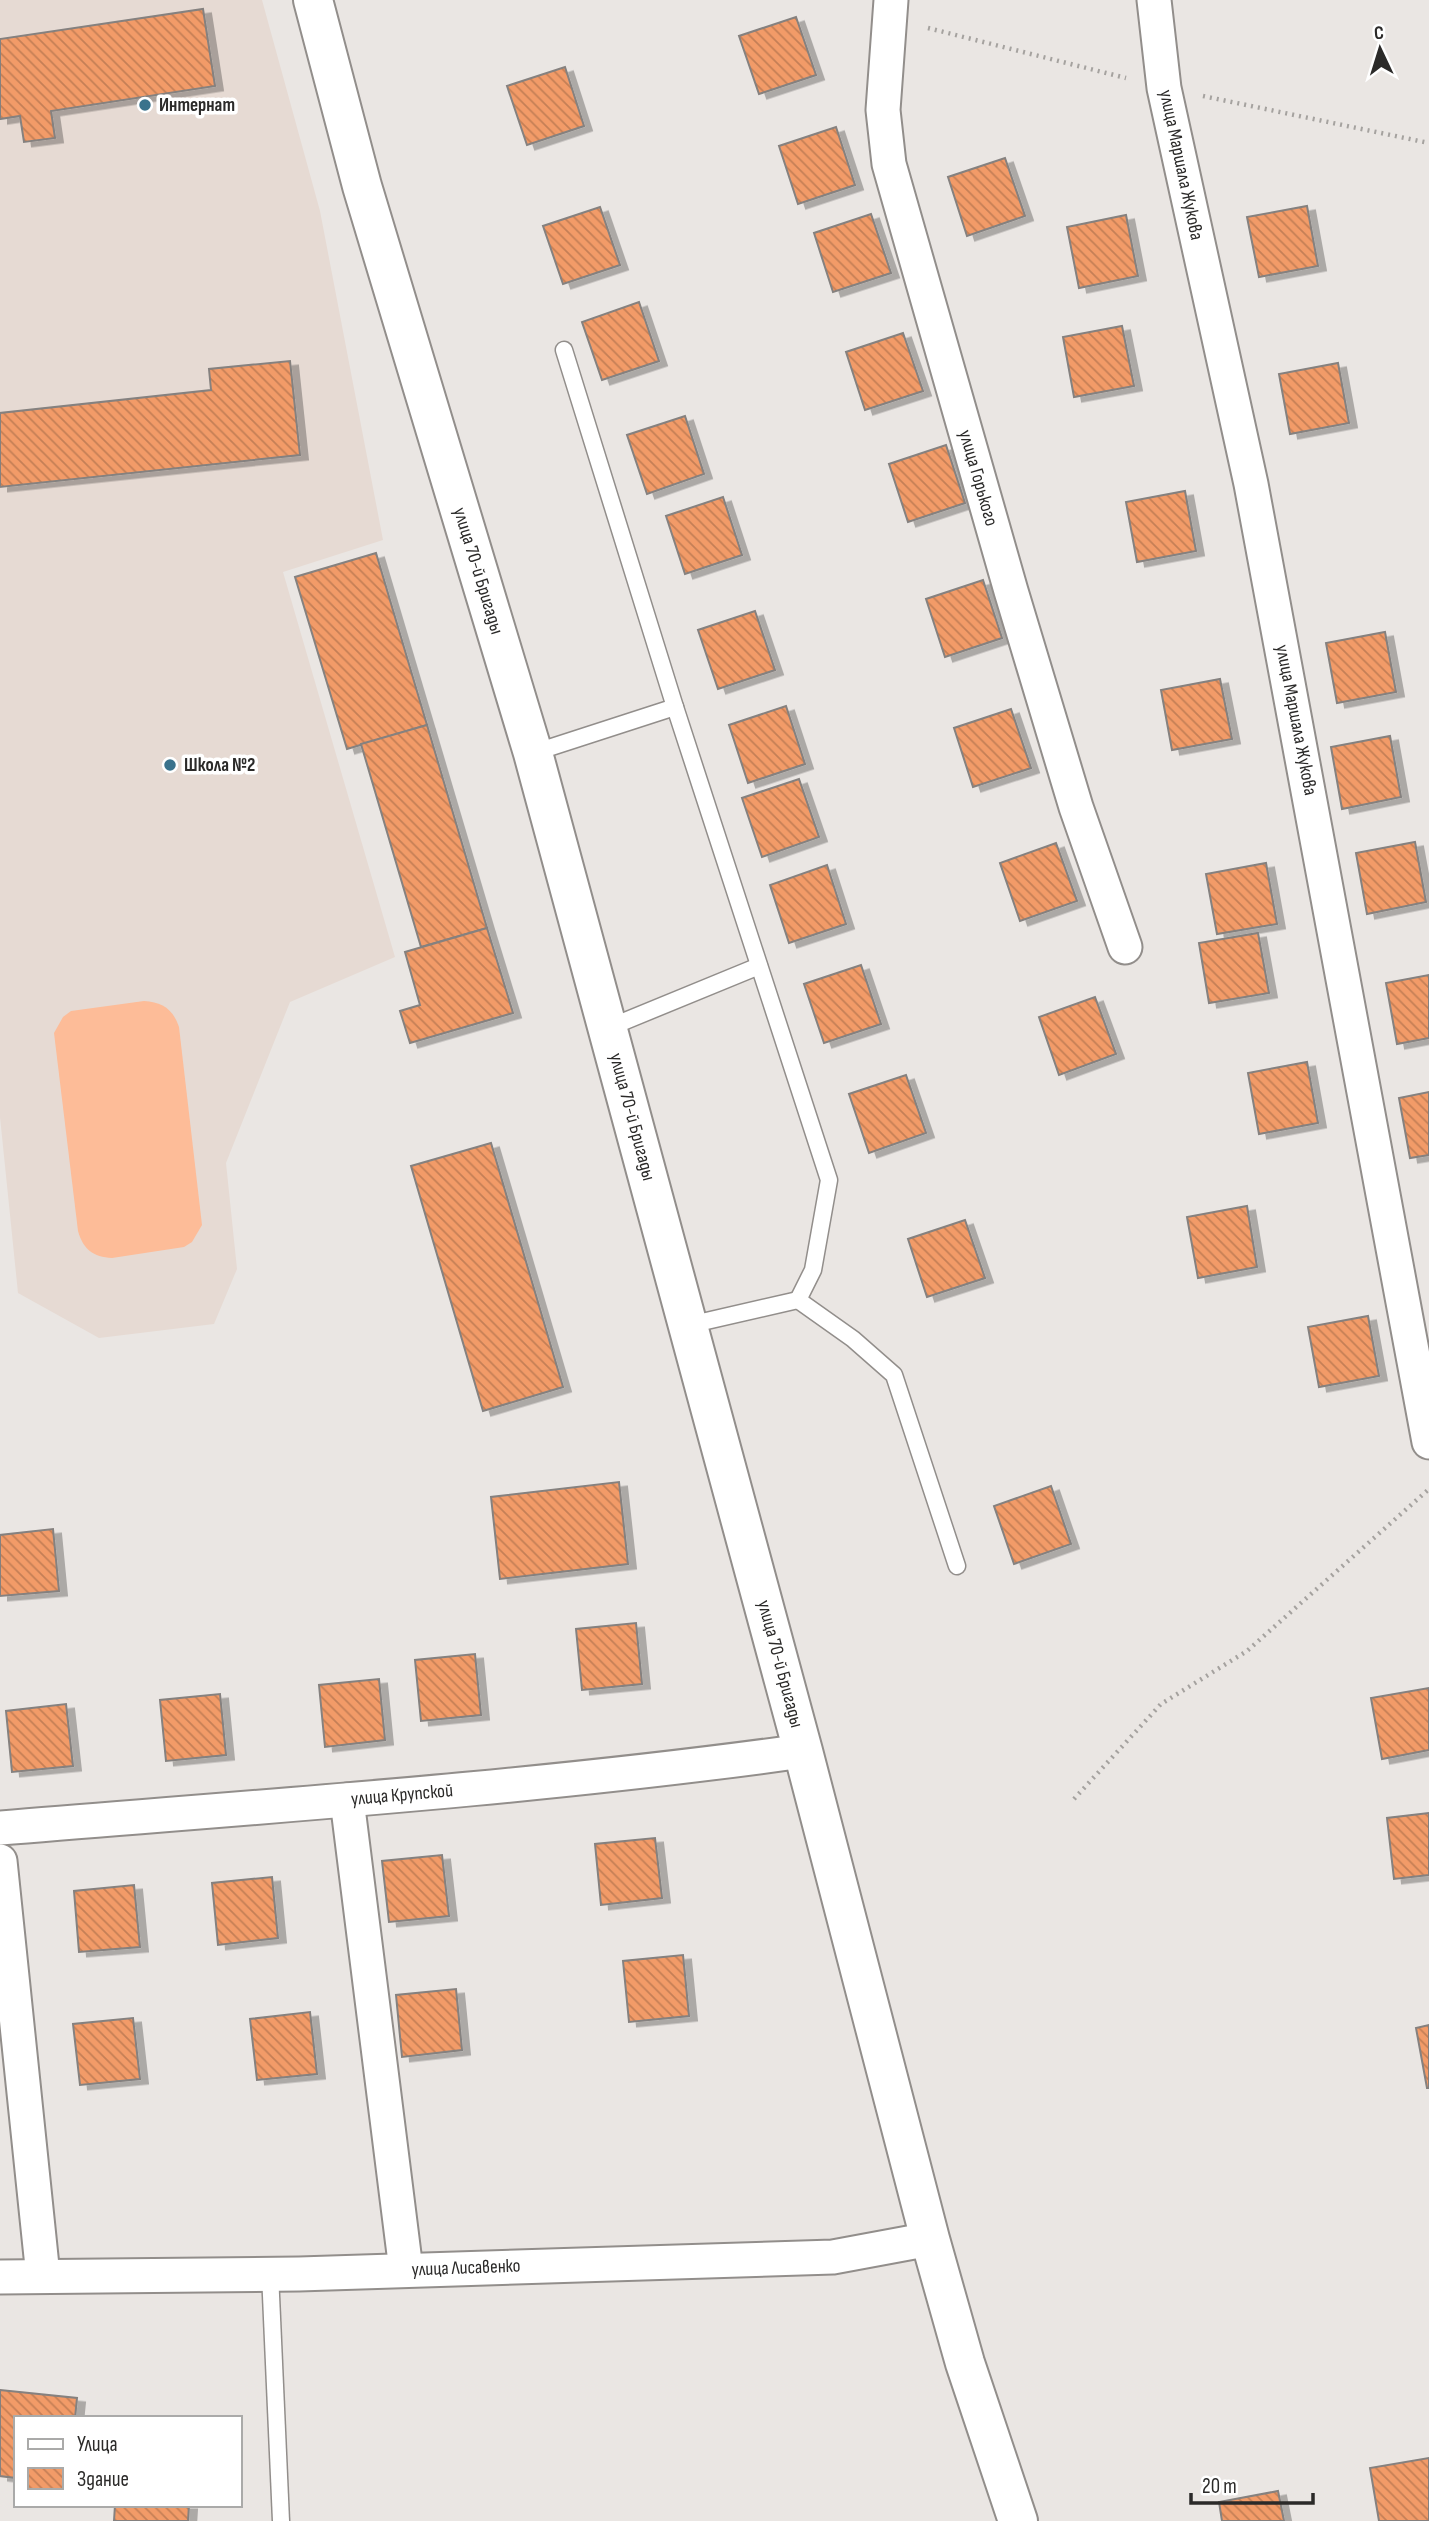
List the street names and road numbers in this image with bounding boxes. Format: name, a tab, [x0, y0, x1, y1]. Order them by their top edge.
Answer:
street label: улица Маршала Жукова	[1154, 88, 1208, 242]
street label: улица Горького	[953, 427, 1003, 529]
street label: улица 70-й Бригады	[448, 505, 508, 637]
street label: улица Маршала Жукова	[1270, 643, 1322, 797]
street label: улица 70-й Бригады	[604, 1051, 660, 1183]
street label: улица 70-й Бригады	[752, 1598, 808, 1730]
street label: улица Крупской	[350, 1779, 454, 1811]
street label: улица Лисавенко	[411, 2255, 521, 2281]

